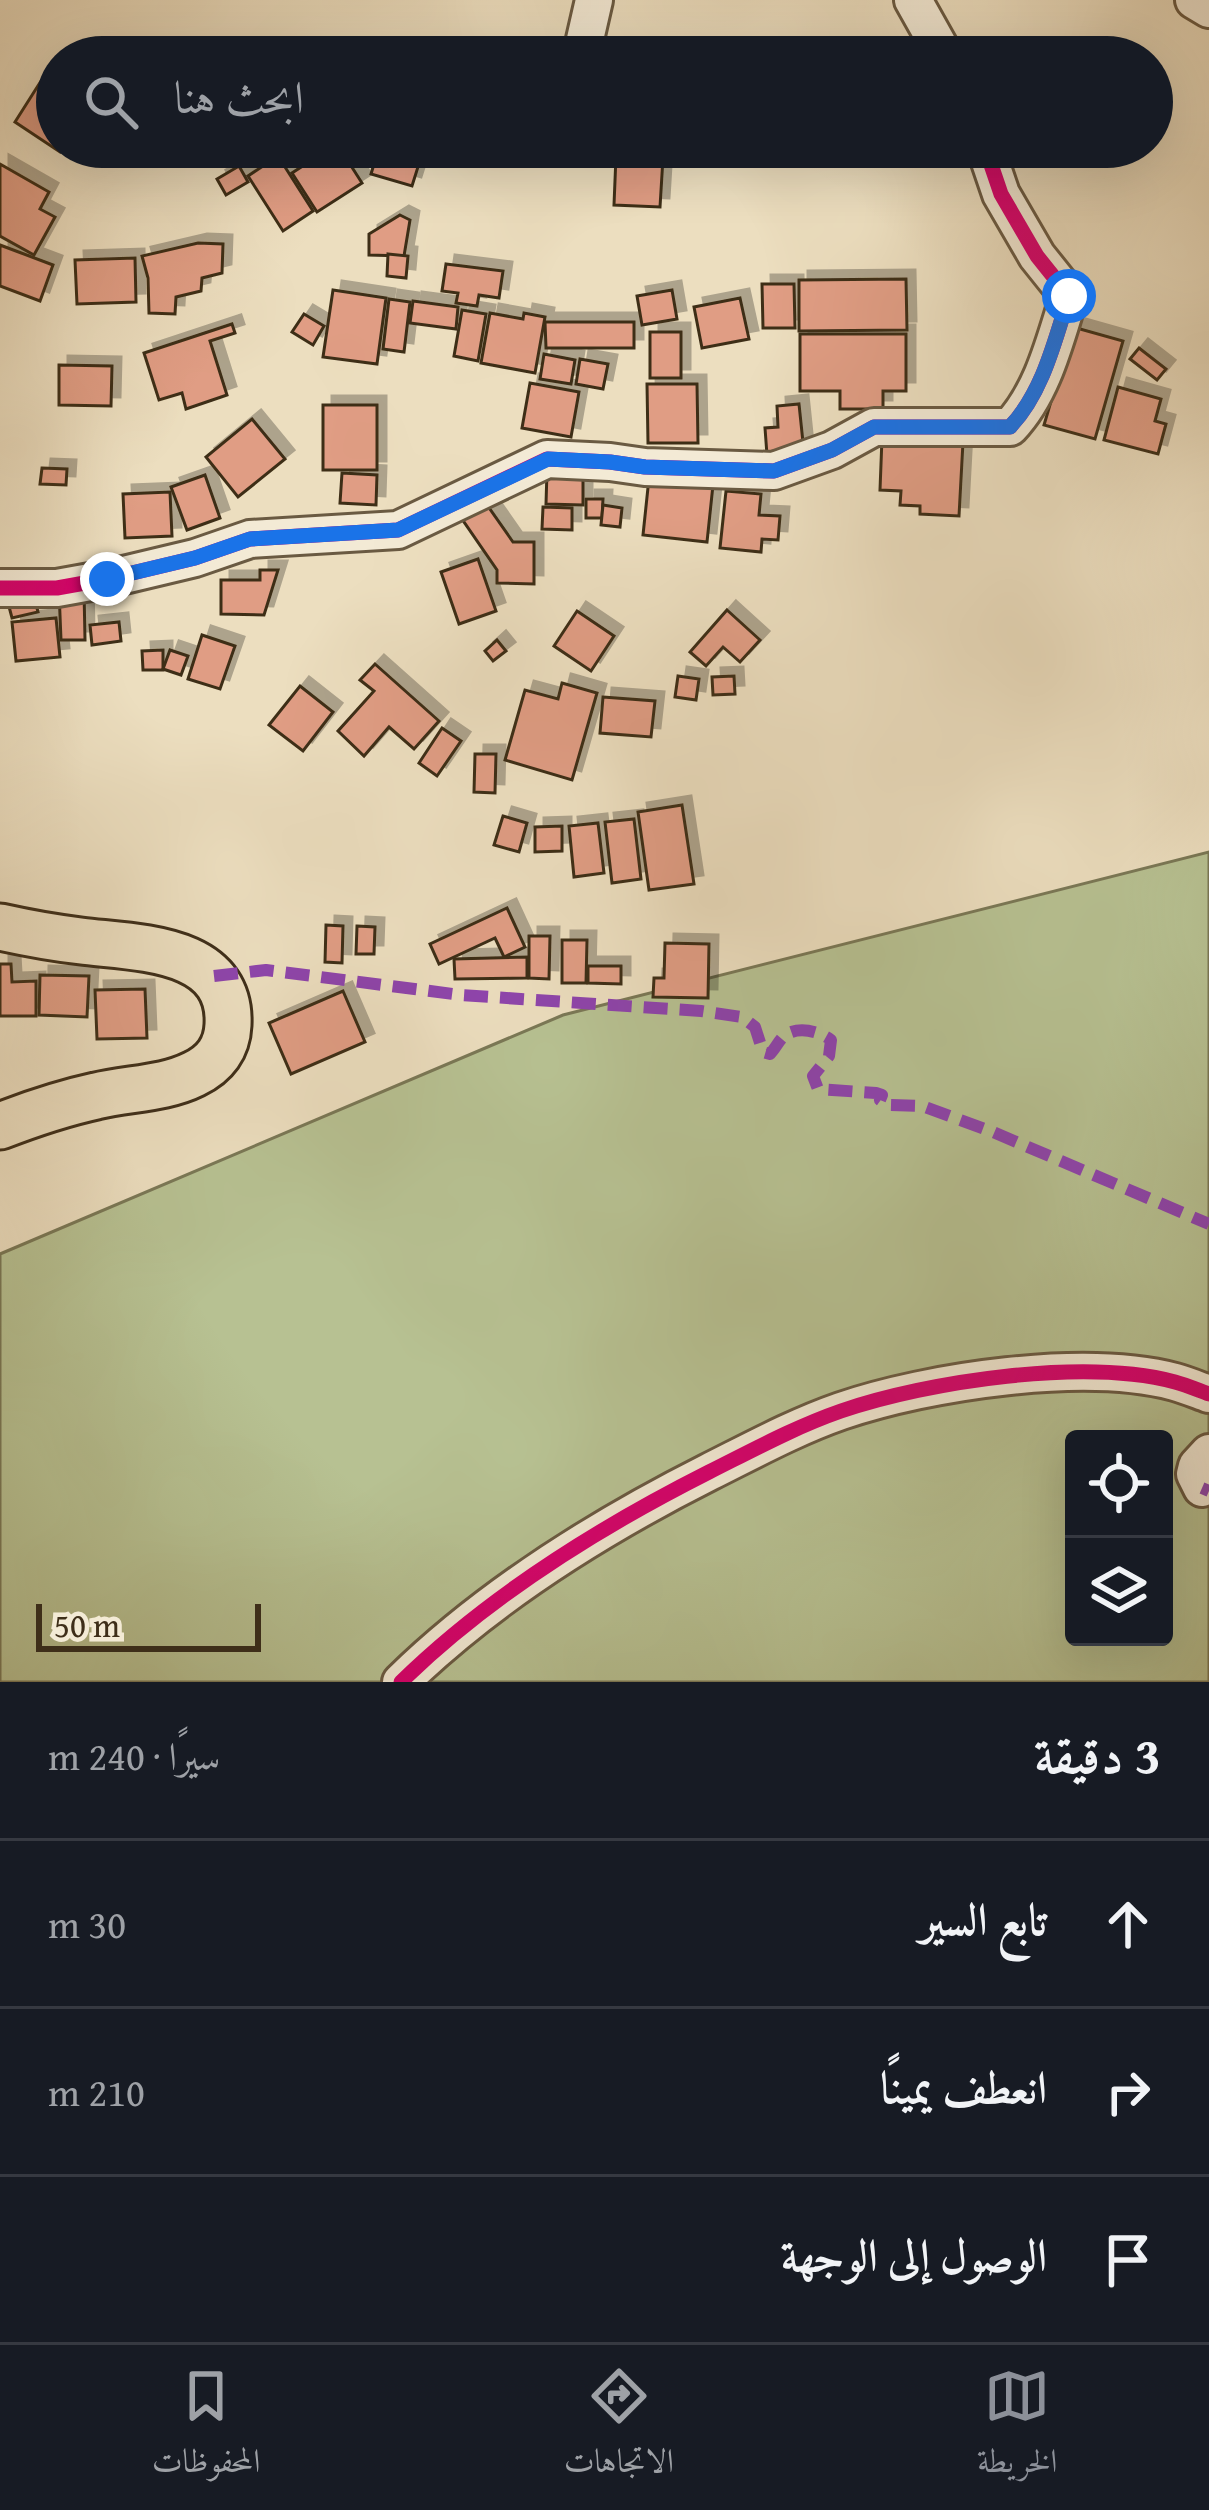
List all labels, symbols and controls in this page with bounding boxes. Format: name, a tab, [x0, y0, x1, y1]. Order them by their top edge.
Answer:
search box	[36, 36, 1173, 168]
text: ابحث هنا	[174, 64, 304, 129]
icon: search	[78, 69, 144, 135]
route start	[1042, 269, 1096, 323]
route end	[80, 552, 134, 606]
map controls	[1065, 1430, 1173, 1646]
button: locate	[1065, 1430, 1173, 1538]
button: layers	[1065, 1538, 1173, 1646]
scale bar	[36, 1598, 261, 1651]
text: 50 m	[54, 1601, 120, 1649]
text: 3 دقيقة	[1034, 1717, 1161, 1792]
text: سيرًا · 240 m	[48, 1727, 220, 1784]
text: تابع السير	[920, 1886, 1047, 1951]
icon: ahead	[1095, 1891, 1161, 1957]
text: 30 m	[48, 1895, 126, 1952]
text: انعطف يمينًا	[880, 2054, 1047, 2119]
icon: right	[1095, 2059, 1161, 2125]
text: 210 m	[48, 2063, 145, 2120]
text: الوصول إلى الوجهة	[781, 2222, 1047, 2287]
icon: arrive	[1095, 2227, 1161, 2293]
tab: المحفوظات	[152, 2363, 260, 2493]
tab: الاتجاهات	[564, 2363, 674, 2493]
tab: الخريطة	[977, 2363, 1057, 2493]

